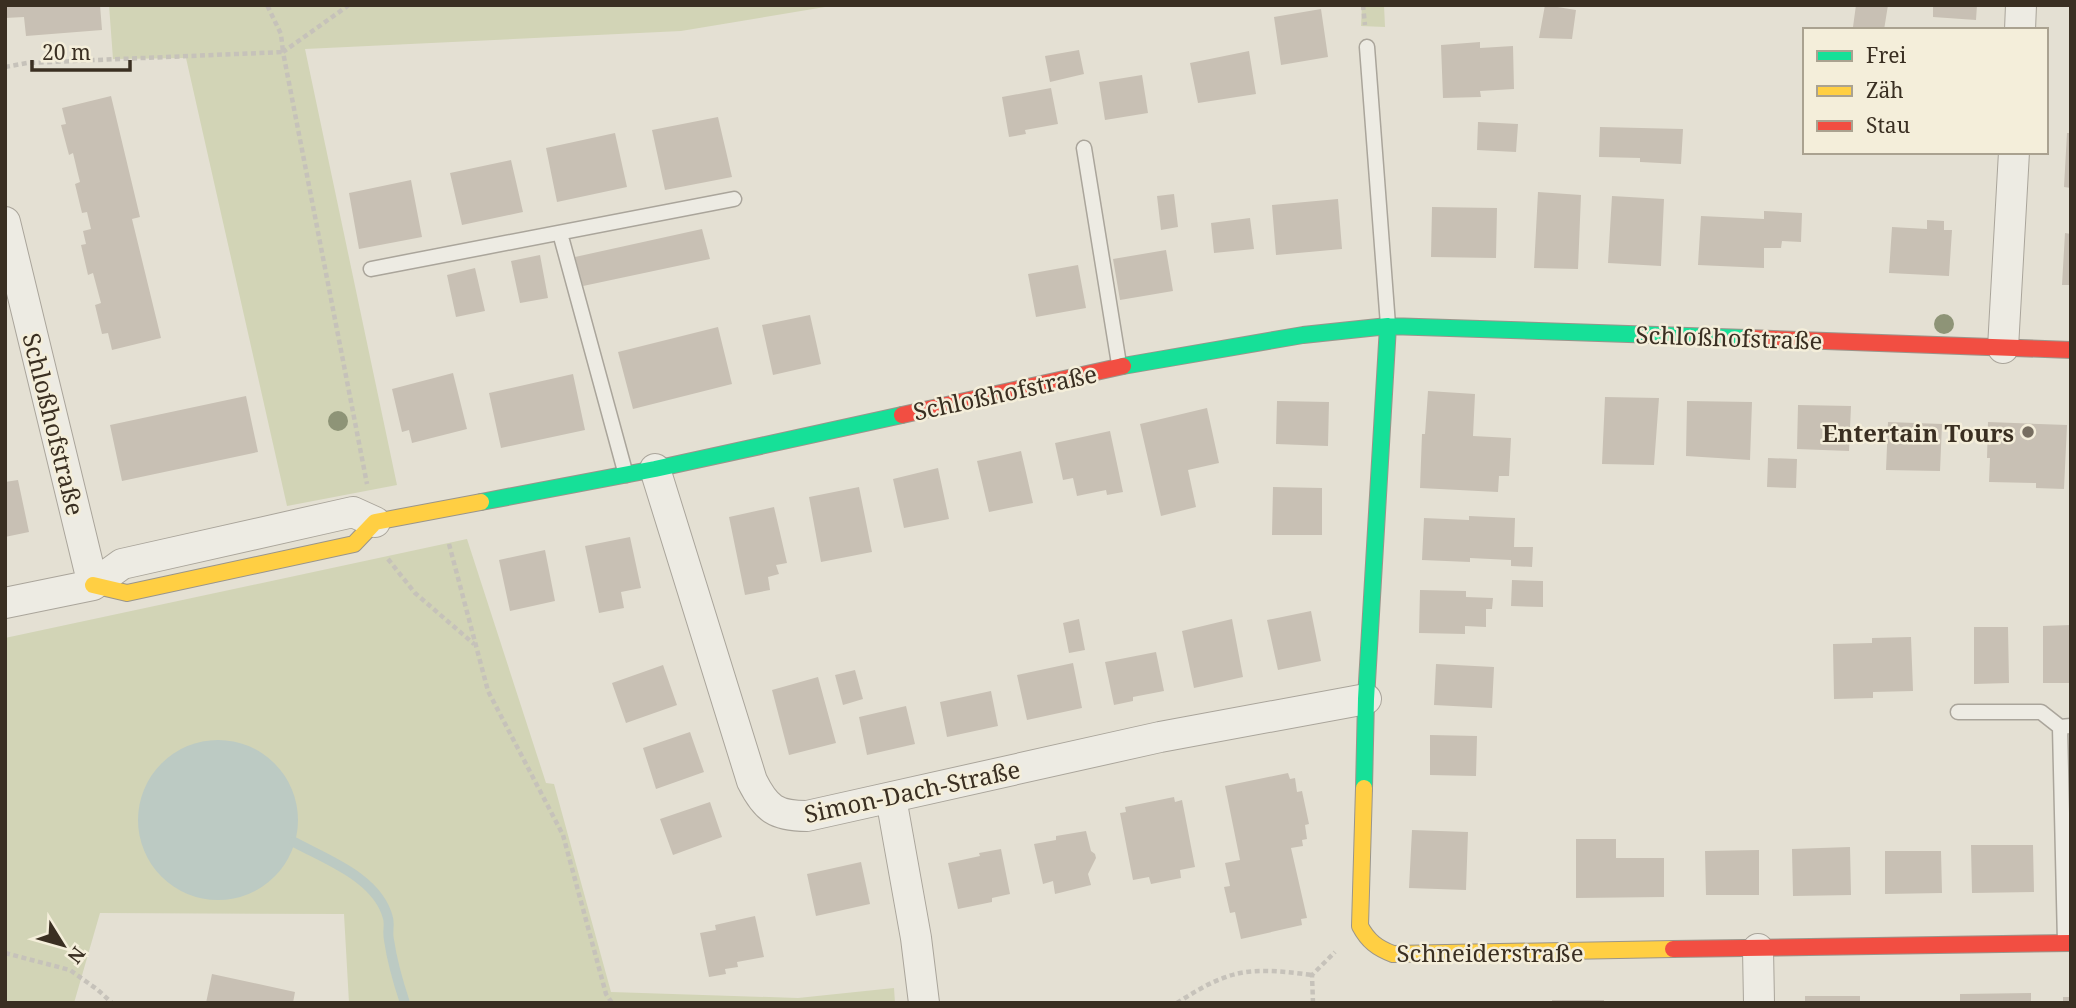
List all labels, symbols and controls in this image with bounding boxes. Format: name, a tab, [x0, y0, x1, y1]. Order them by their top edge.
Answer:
scale bar	[32, 28, 130, 72]
legend	[1803, 28, 2048, 154]
text: 20 m	[42, 38, 91, 66]
text: Frei	[1866, 41, 1907, 69]
text: Zäh	[1866, 76, 1904, 104]
text: Stau	[1866, 111, 1910, 139]
street label: Schloßhofstraße	[1635, 317, 1823, 357]
street label: Schloßhofstraße	[15, 329, 93, 519]
street label: Schloßhofstraße	[910, 356, 1100, 428]
place label: Entertain Tours	[1822, 416, 2014, 449]
marker: Entertain Tours	[2020, 424, 2036, 440]
street label: Simon-Dach-Straße	[801, 752, 1023, 830]
north arrow	[28, 910, 98, 980]
street label: Schneiderstraße	[1397, 936, 1583, 969]
text: N	[62, 941, 91, 969]

